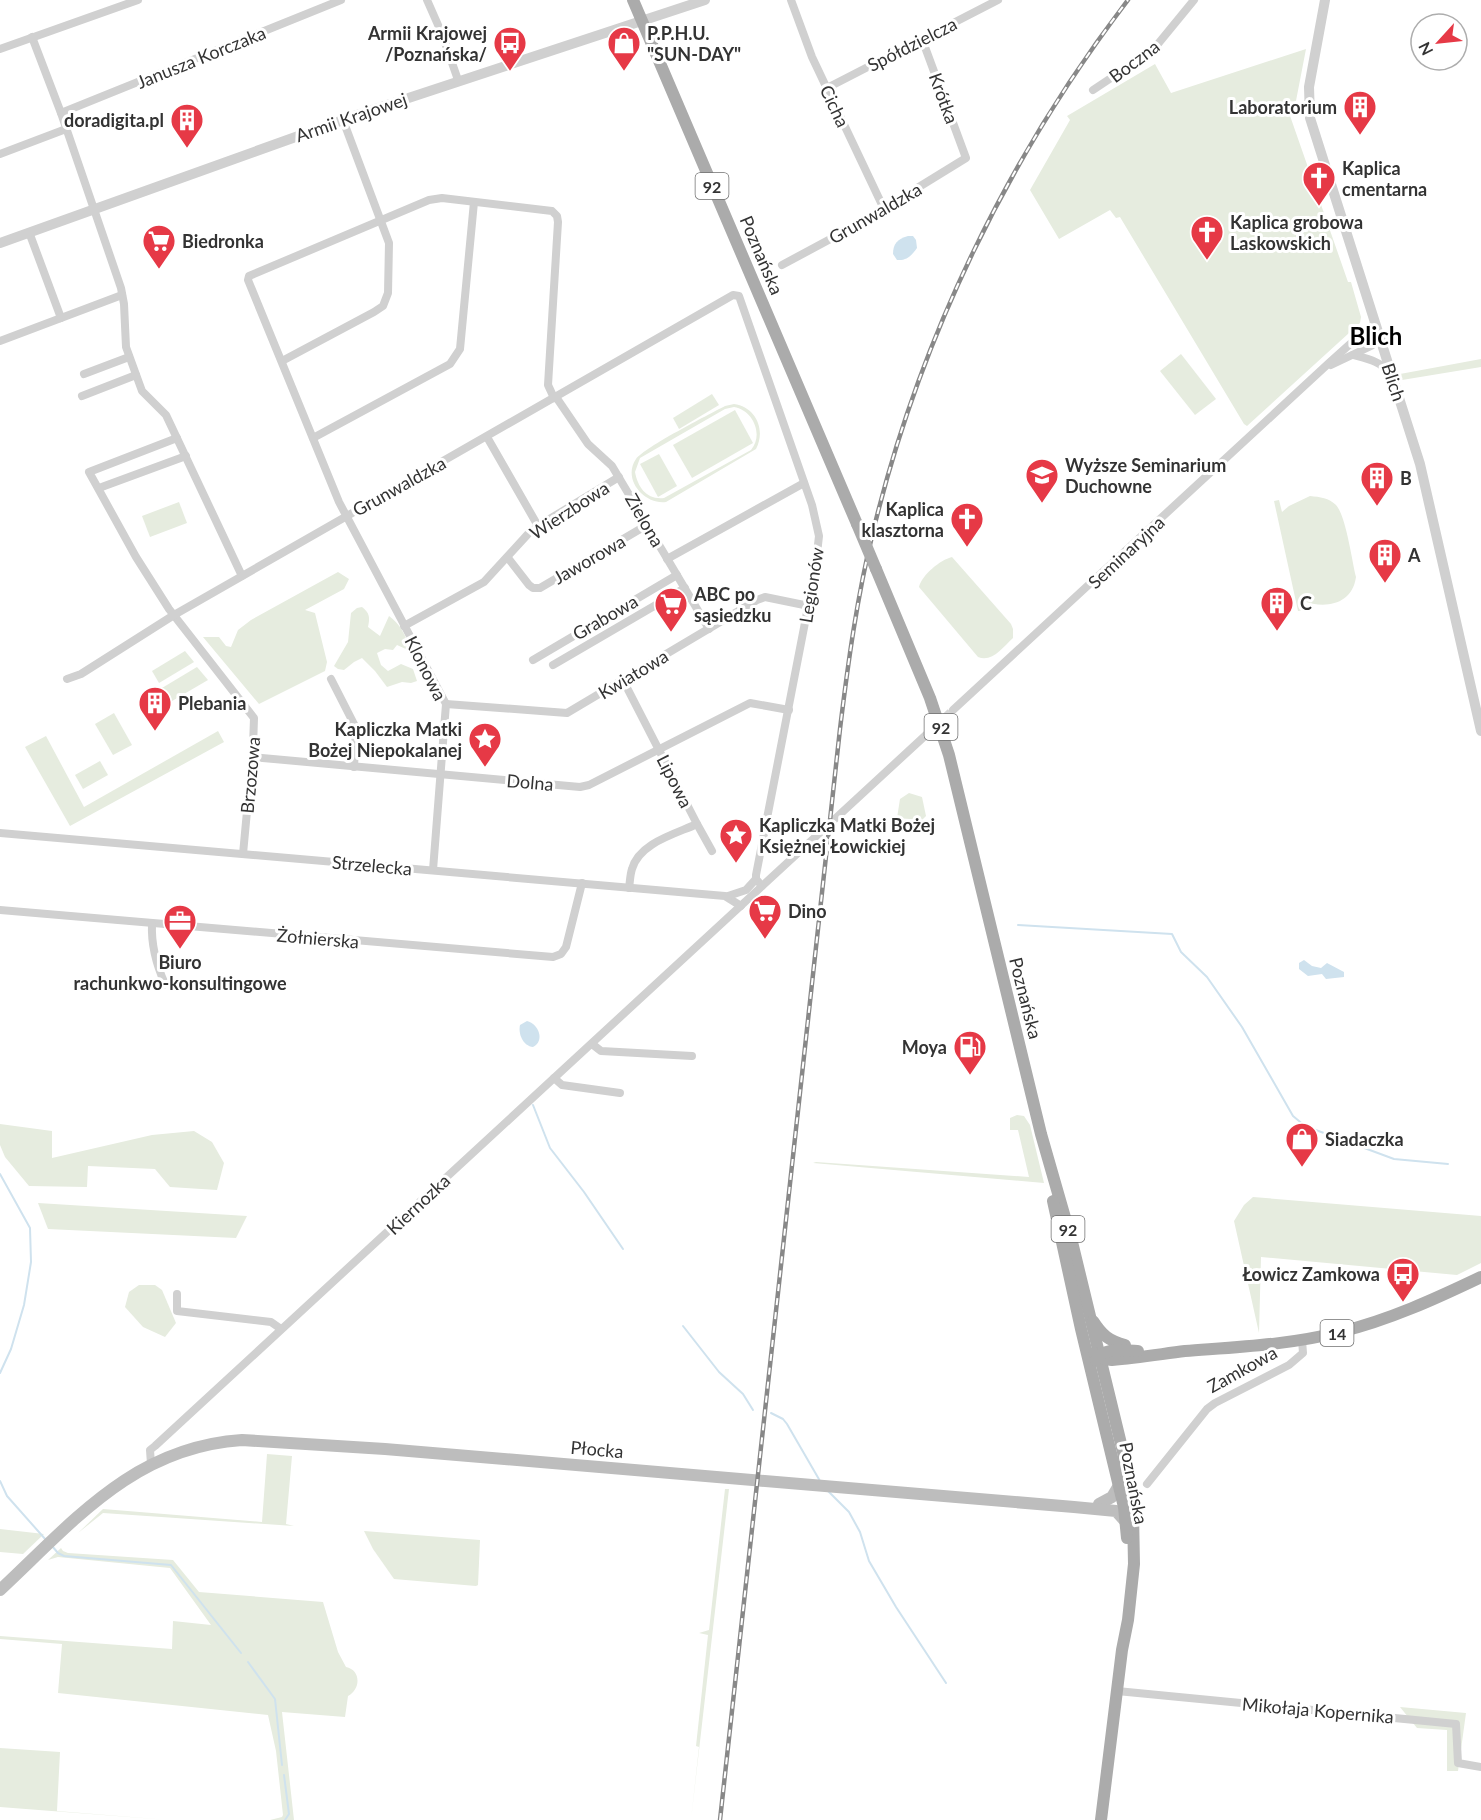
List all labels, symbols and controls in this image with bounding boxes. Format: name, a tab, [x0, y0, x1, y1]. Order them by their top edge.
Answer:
street label: Spółdzielcza	[864, 12, 960, 76]
north arrow	[1409, 12, 1469, 72]
street label: Janusza Korczaka	[133, 21, 269, 93]
place label: Armii Krajowej /Poznańska/	[367, 22, 487, 65]
place label: P.P.H.U. "SUN-DAY"	[647, 22, 741, 65]
bus stop icon: Armii Krajowej /Poznańska/	[492, 25, 528, 72]
shop icon: P.P.H.U. "SUN-DAY"	[606, 25, 642, 72]
street label: Boczna	[1104, 35, 1164, 87]
text: N	[1414, 39, 1436, 59]
street label: Krótka	[925, 69, 963, 127]
street label: Cicha	[816, 81, 854, 131]
street label: Armii Krajowej	[292, 88, 410, 146]
building icon: Laboratorium	[1342, 89, 1378, 136]
place label: Laboratorium	[1229, 96, 1337, 118]
building icon: doradigita.pl	[169, 102, 205, 149]
place label: doradigita.pl	[64, 109, 164, 131]
place label: Kaplica cmentarna	[1342, 157, 1427, 200]
church icon: Kaplica cmentarna	[1301, 160, 1337, 207]
road number: 92	[696, 173, 728, 199]
street label: Grunwaldzka	[825, 178, 925, 248]
place label: Kaplica grobowa Laskowskich	[1230, 211, 1363, 254]
street label: Poznańska	[736, 212, 788, 298]
church icon: Kaplica grobowa Laskowskich	[1189, 214, 1225, 261]
supermarket icon: Biedronka	[141, 223, 177, 270]
place label: Biedronka	[182, 230, 264, 252]
district label: Blich	[1350, 321, 1402, 350]
street label: Blich	[1378, 360, 1410, 404]
street label: Grunwaldzka	[349, 451, 449, 521]
place label: Wyższe Seminarium Duchowne	[1065, 454, 1226, 497]
school or university icon: Wyższe Seminarium Duchowne	[1024, 457, 1060, 504]
building icon: B	[1359, 460, 1395, 507]
place label: B	[1400, 467, 1412, 489]
street label: Wierzbowa	[525, 476, 613, 544]
street label: Zielona	[621, 489, 669, 551]
place label: Kaplica klasztorna	[862, 498, 944, 541]
church icon: Kaplica klasztorna	[949, 501, 985, 548]
street label: Seminaryjna	[1083, 511, 1169, 593]
street label: Jaworowa	[549, 530, 629, 588]
building icon: A	[1367, 537, 1403, 584]
place label: A	[1407, 544, 1421, 566]
street label: Legionów	[794, 546, 828, 624]
place label: ABC po sąsiedzku	[693, 583, 771, 626]
building icon: C	[1259, 585, 1295, 632]
supermarket icon: ABC po sąsiedzku	[653, 586, 689, 633]
street label: Grabowa	[569, 590, 641, 644]
place label: C	[1300, 592, 1312, 614]
street label: Klonowa	[400, 632, 452, 704]
street label: Kwiatowa	[594, 644, 672, 704]
building icon: Plebania	[137, 685, 173, 732]
place label: Plebania	[178, 692, 246, 714]
road number: 92	[924, 714, 958, 740]
place label: Kapliczka Matki Bożej Niepokalanej	[308, 718, 462, 761]
place icon: Kapliczka Matki Bożej Niepokalanej	[467, 721, 503, 768]
street label: Brzozowa	[236, 736, 264, 814]
street label: Lipowa	[652, 751, 698, 811]
street label: Dolna	[506, 769, 554, 795]
place label: Kapliczka Matki Bożej Księżnej Łowickiej	[759, 814, 935, 857]
place icon: Kapliczka Matki Bożej Księżnej Łowickiej	[718, 817, 754, 864]
street label: Strzelecka	[331, 851, 413, 879]
supermarket icon: Dino	[747, 893, 783, 940]
place label: Dino	[788, 900, 827, 922]
office icon: Biuro rachunkwo-konsultingowe	[162, 903, 198, 950]
street label: Żołnierska	[276, 923, 360, 953]
place label: Biuro rachunkwo-konsultingowe	[73, 951, 287, 994]
street label: Poznańska	[1005, 955, 1047, 1041]
fuel station icon: Moya	[952, 1029, 988, 1076]
place label: Moya	[902, 1036, 947, 1058]
shop icon: Siadaczka	[1284, 1121, 1320, 1168]
place label: Siadaczka	[1325, 1128, 1404, 1150]
street label: Kiernozka	[382, 1169, 454, 1239]
road number: 92	[1052, 1216, 1084, 1242]
bus stop icon: Łowicz Zamkowa	[1385, 1256, 1421, 1303]
place label: Łowicz Zamkowa	[1242, 1263, 1380, 1285]
road number: 14	[1320, 1320, 1354, 1346]
street label: Zamkowa	[1203, 1341, 1281, 1397]
street label: Płocka	[570, 1436, 624, 1462]
street label: Poznańska	[1115, 1440, 1153, 1526]
street label: Mikołaja Kopernika	[1241, 1692, 1395, 1728]

